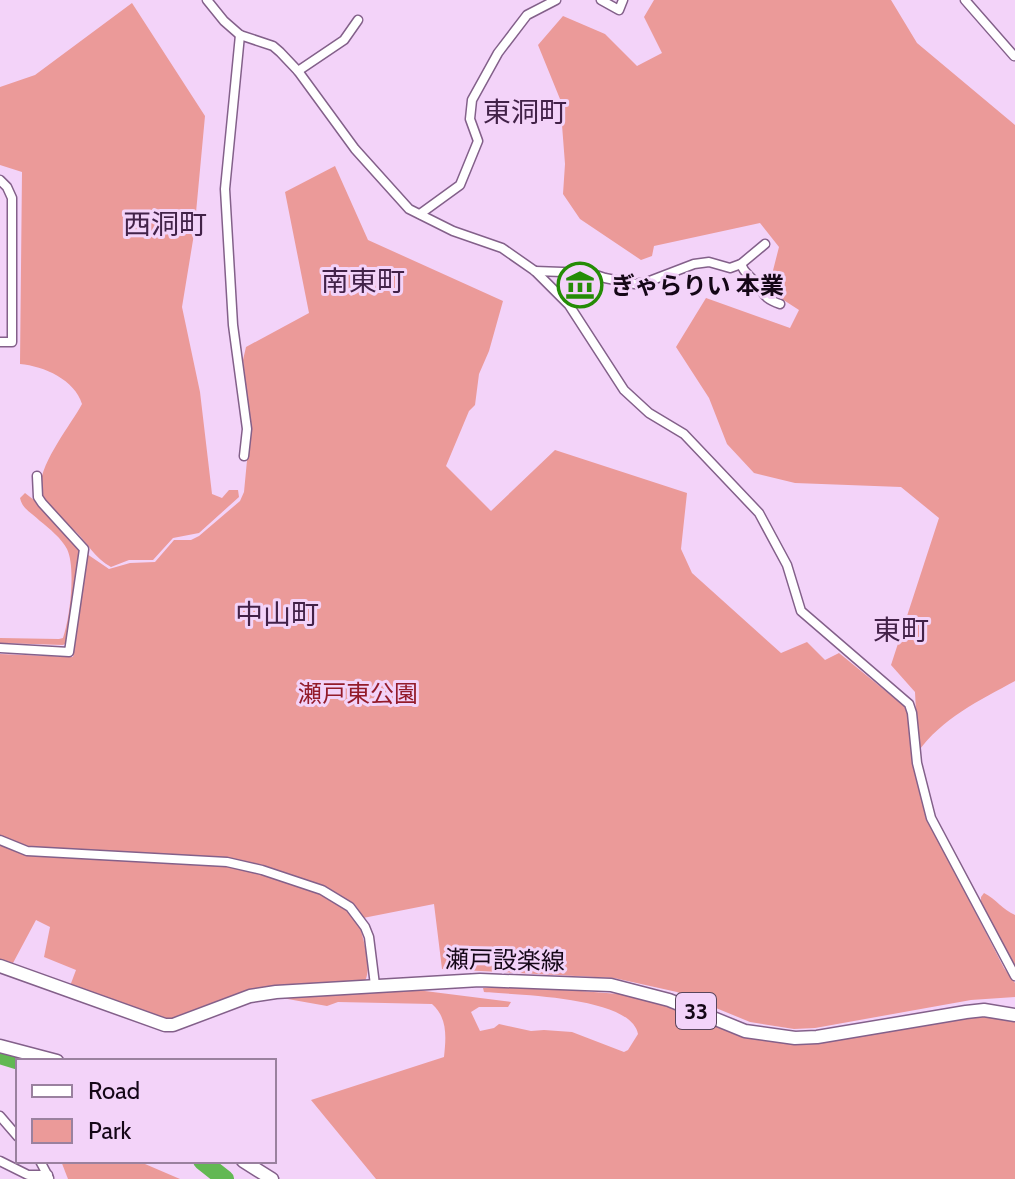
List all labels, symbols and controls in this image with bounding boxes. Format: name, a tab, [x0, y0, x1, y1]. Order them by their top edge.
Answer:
district label: 東洞町	[483, 95, 567, 129]
district label: 西洞町	[123, 207, 207, 241]
museum icon: ぎゃらりい 本業	[556, 261, 604, 309]
district label: 南東町	[321, 264, 405, 298]
place label: ぎゃらりい 本業	[611, 271, 784, 300]
district label: 中山町	[235, 597, 319, 631]
district label: 東町	[873, 613, 929, 647]
park label: 瀬戸東公園	[298, 679, 418, 708]
street label: 瀬戸設楽線	[445, 944, 565, 976]
road number: 33	[676, 993, 716, 1029]
legend	[16, 1059, 276, 1163]
text: Road	[88, 1076, 140, 1105]
text: Park	[88, 1116, 131, 1145]

